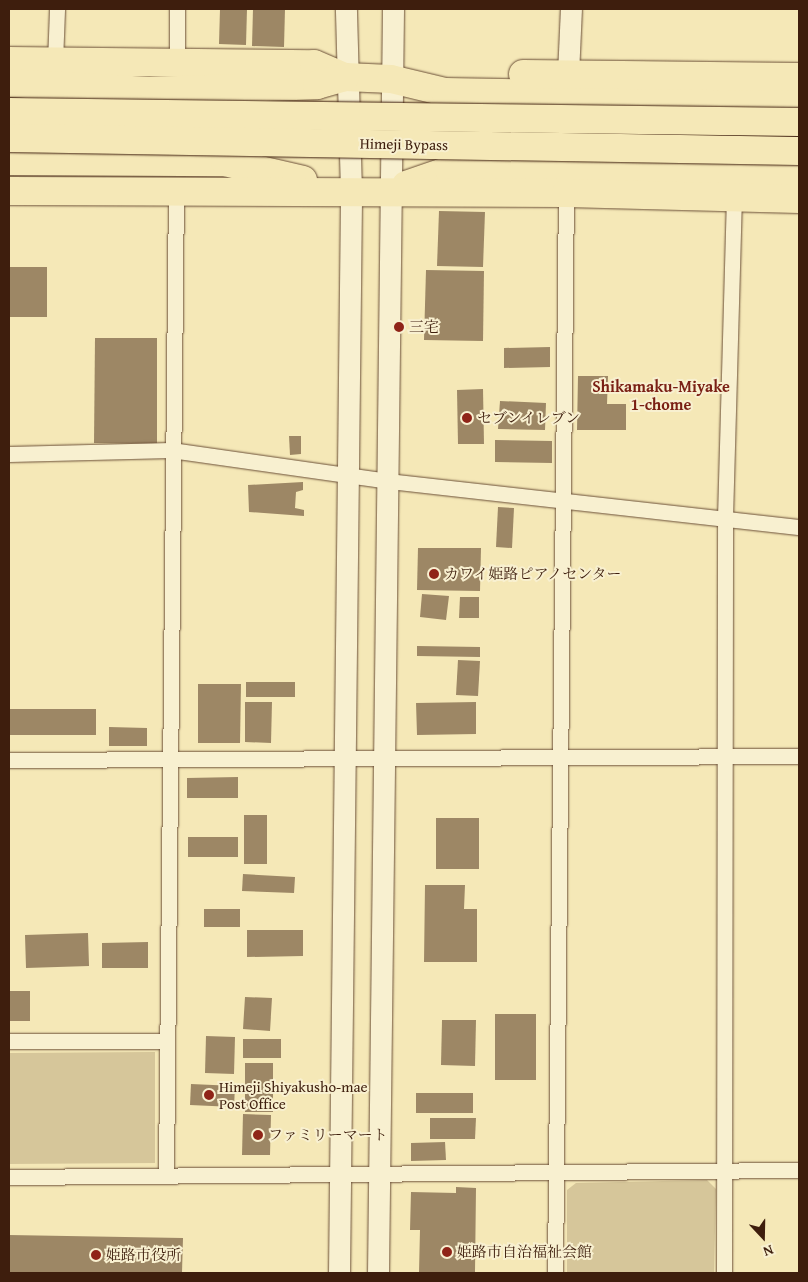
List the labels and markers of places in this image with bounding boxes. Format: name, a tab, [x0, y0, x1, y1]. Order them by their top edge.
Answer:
place label: 三宅	[409, 318, 439, 336]
marker: 三宅	[393, 321, 405, 333]
place label: セブンイレブン	[477, 409, 582, 427]
marker: セブンイレブン	[461, 412, 473, 424]
place label: カワイ姫路ピアノセンター	[444, 565, 624, 583]
marker: カワイ姫路ピアノセンター	[428, 568, 440, 580]
place label: Himeji Shiyakusho-mae Post Office	[219, 1077, 368, 1112]
marker: Himeji Shiyakusho-mae Post Office	[203, 1089, 215, 1101]
place label: ファミリーマート	[268, 1126, 388, 1144]
marker: ファミリーマート	[252, 1129, 264, 1141]
place label: 姫路市自治福祉会館	[457, 1243, 592, 1261]
place label: 姫路市役所	[106, 1246, 181, 1264]
marker: 姫路市自治福祉会館	[441, 1246, 453, 1258]
marker: 姫路市役所	[90, 1249, 102, 1261]

